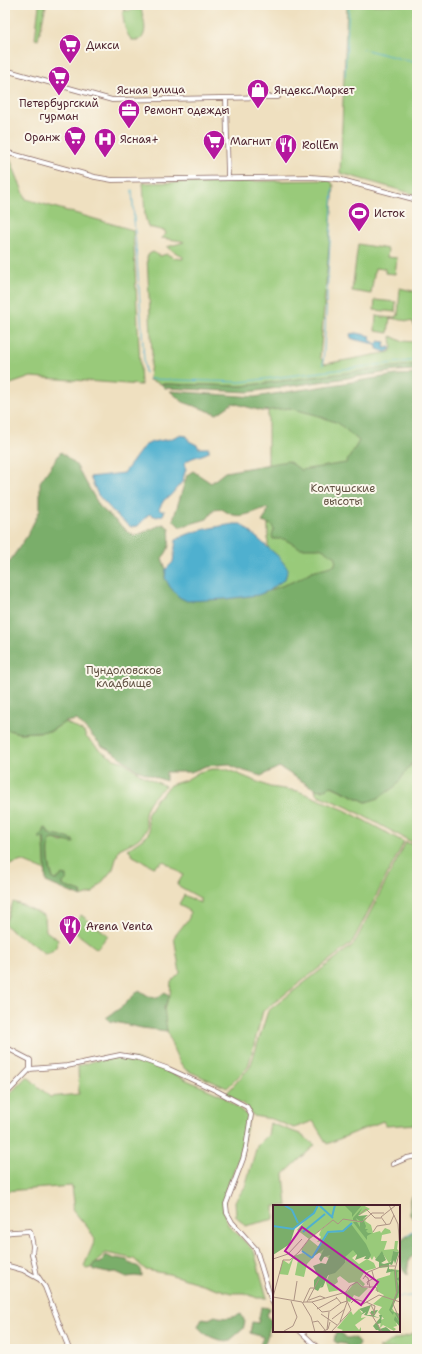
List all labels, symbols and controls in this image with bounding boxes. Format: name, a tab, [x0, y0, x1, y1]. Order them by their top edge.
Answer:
supermarket icon: Дикси	[57, 32, 83, 65]
place label: Дикси	[86, 38, 119, 53]
supermarket icon: Петербургский гурман	[46, 64, 72, 97]
shop icon: Яндекс.Маркет	[245, 77, 271, 110]
street label: Ясная улица	[117, 82, 185, 98]
place label: Яндекс.Маркет	[274, 83, 355, 98]
place label: Петербургский гурман	[19, 96, 99, 124]
office icon: Ремонт одежды	[116, 97, 142, 130]
place label: Ремонт одежды	[144, 103, 230, 118]
supermarket icon: Оранж	[62, 124, 88, 157]
hospital icon: Ясная+	[92, 126, 118, 159]
supermarket icon: Магнит	[201, 128, 227, 161]
place label: Оранж	[24, 130, 61, 145]
place label: Ясная+	[120, 132, 159, 147]
restaurant icon: RollEm	[273, 132, 299, 165]
place label: Магнит	[230, 134, 271, 149]
place label: RollEm	[302, 138, 339, 153]
sports icon: Исток	[346, 200, 372, 233]
place label: Исток	[374, 206, 405, 221]
park label: Колтушские высоты	[311, 481, 375, 509]
park label: Пундоловское кладбище	[86, 663, 162, 691]
restaurant icon: Arena Venta	[57, 913, 83, 946]
place label: Arena Venta	[86, 919, 153, 934]
inset map	[273, 1205, 400, 1332]

